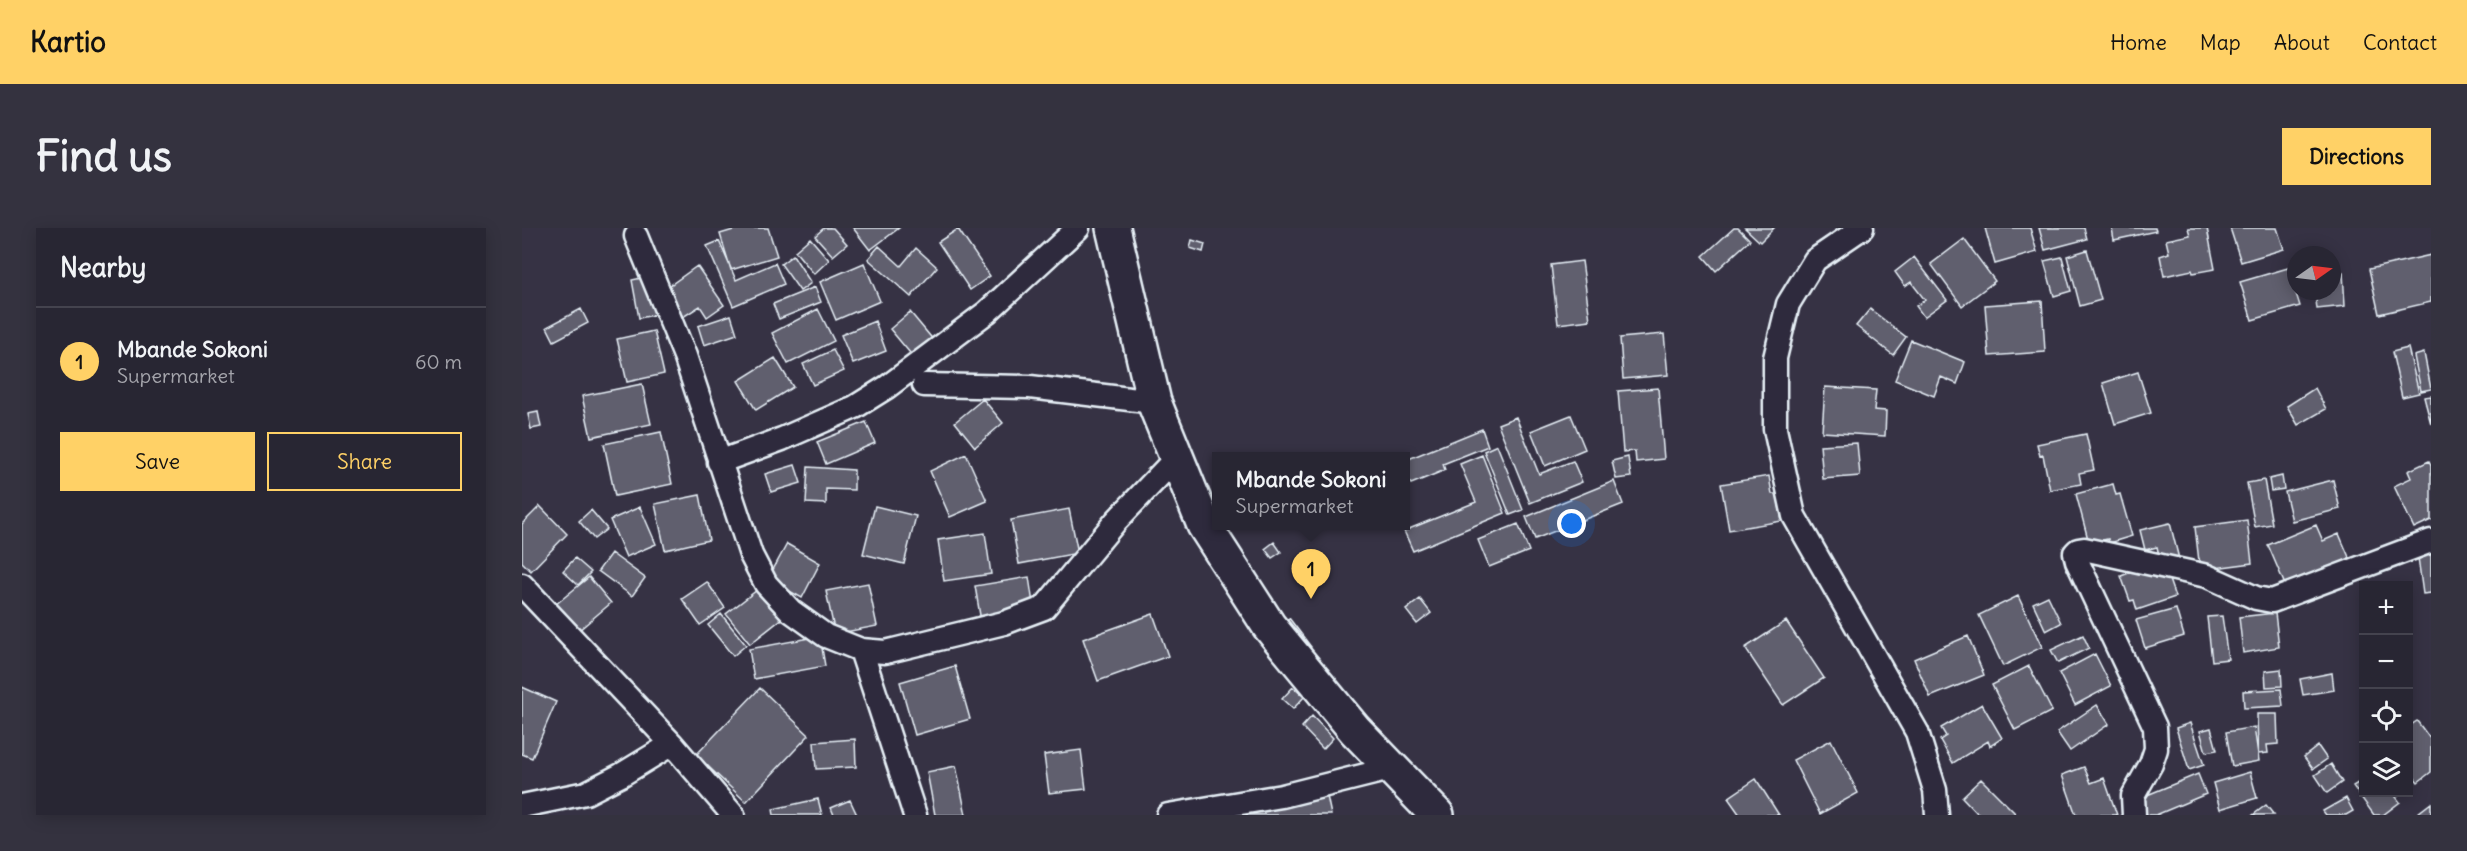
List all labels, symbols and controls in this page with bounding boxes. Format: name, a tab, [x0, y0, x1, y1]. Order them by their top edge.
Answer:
text: Kartio	[30, 24, 106, 60]
text: Home	[2110, 29, 2167, 56]
text: Map	[2200, 29, 2241, 56]
text: About	[2274, 29, 2330, 56]
text: Contact	[2363, 29, 2437, 56]
button: Directions	[2282, 128, 2431, 185]
text: Find us	[36, 130, 172, 182]
north arrow	[2287, 246, 2341, 300]
text: Nearby	[60, 251, 146, 284]
text: Mbande Sokoni	[117, 335, 268, 363]
text: 1	[76, 349, 83, 374]
text: 60 m	[415, 349, 462, 374]
text: Supermarket	[117, 363, 235, 388]
button: Save	[60, 432, 255, 491]
button: Share	[267, 432, 462, 491]
popup	[1212, 452, 1410, 530]
text: Mbande Sokoni	[1236, 465, 1386, 493]
text: Supermarket	[1236, 493, 1353, 518]
your location	[1557, 509, 1586, 538]
pin: 1	[1292, 550, 1330, 599]
map controls	[2359, 581, 2413, 797]
button: +	[2359, 581, 2413, 635]
button: −	[2359, 635, 2413, 689]
button: locate	[2359, 689, 2413, 743]
button: layers	[2359, 743, 2413, 797]

